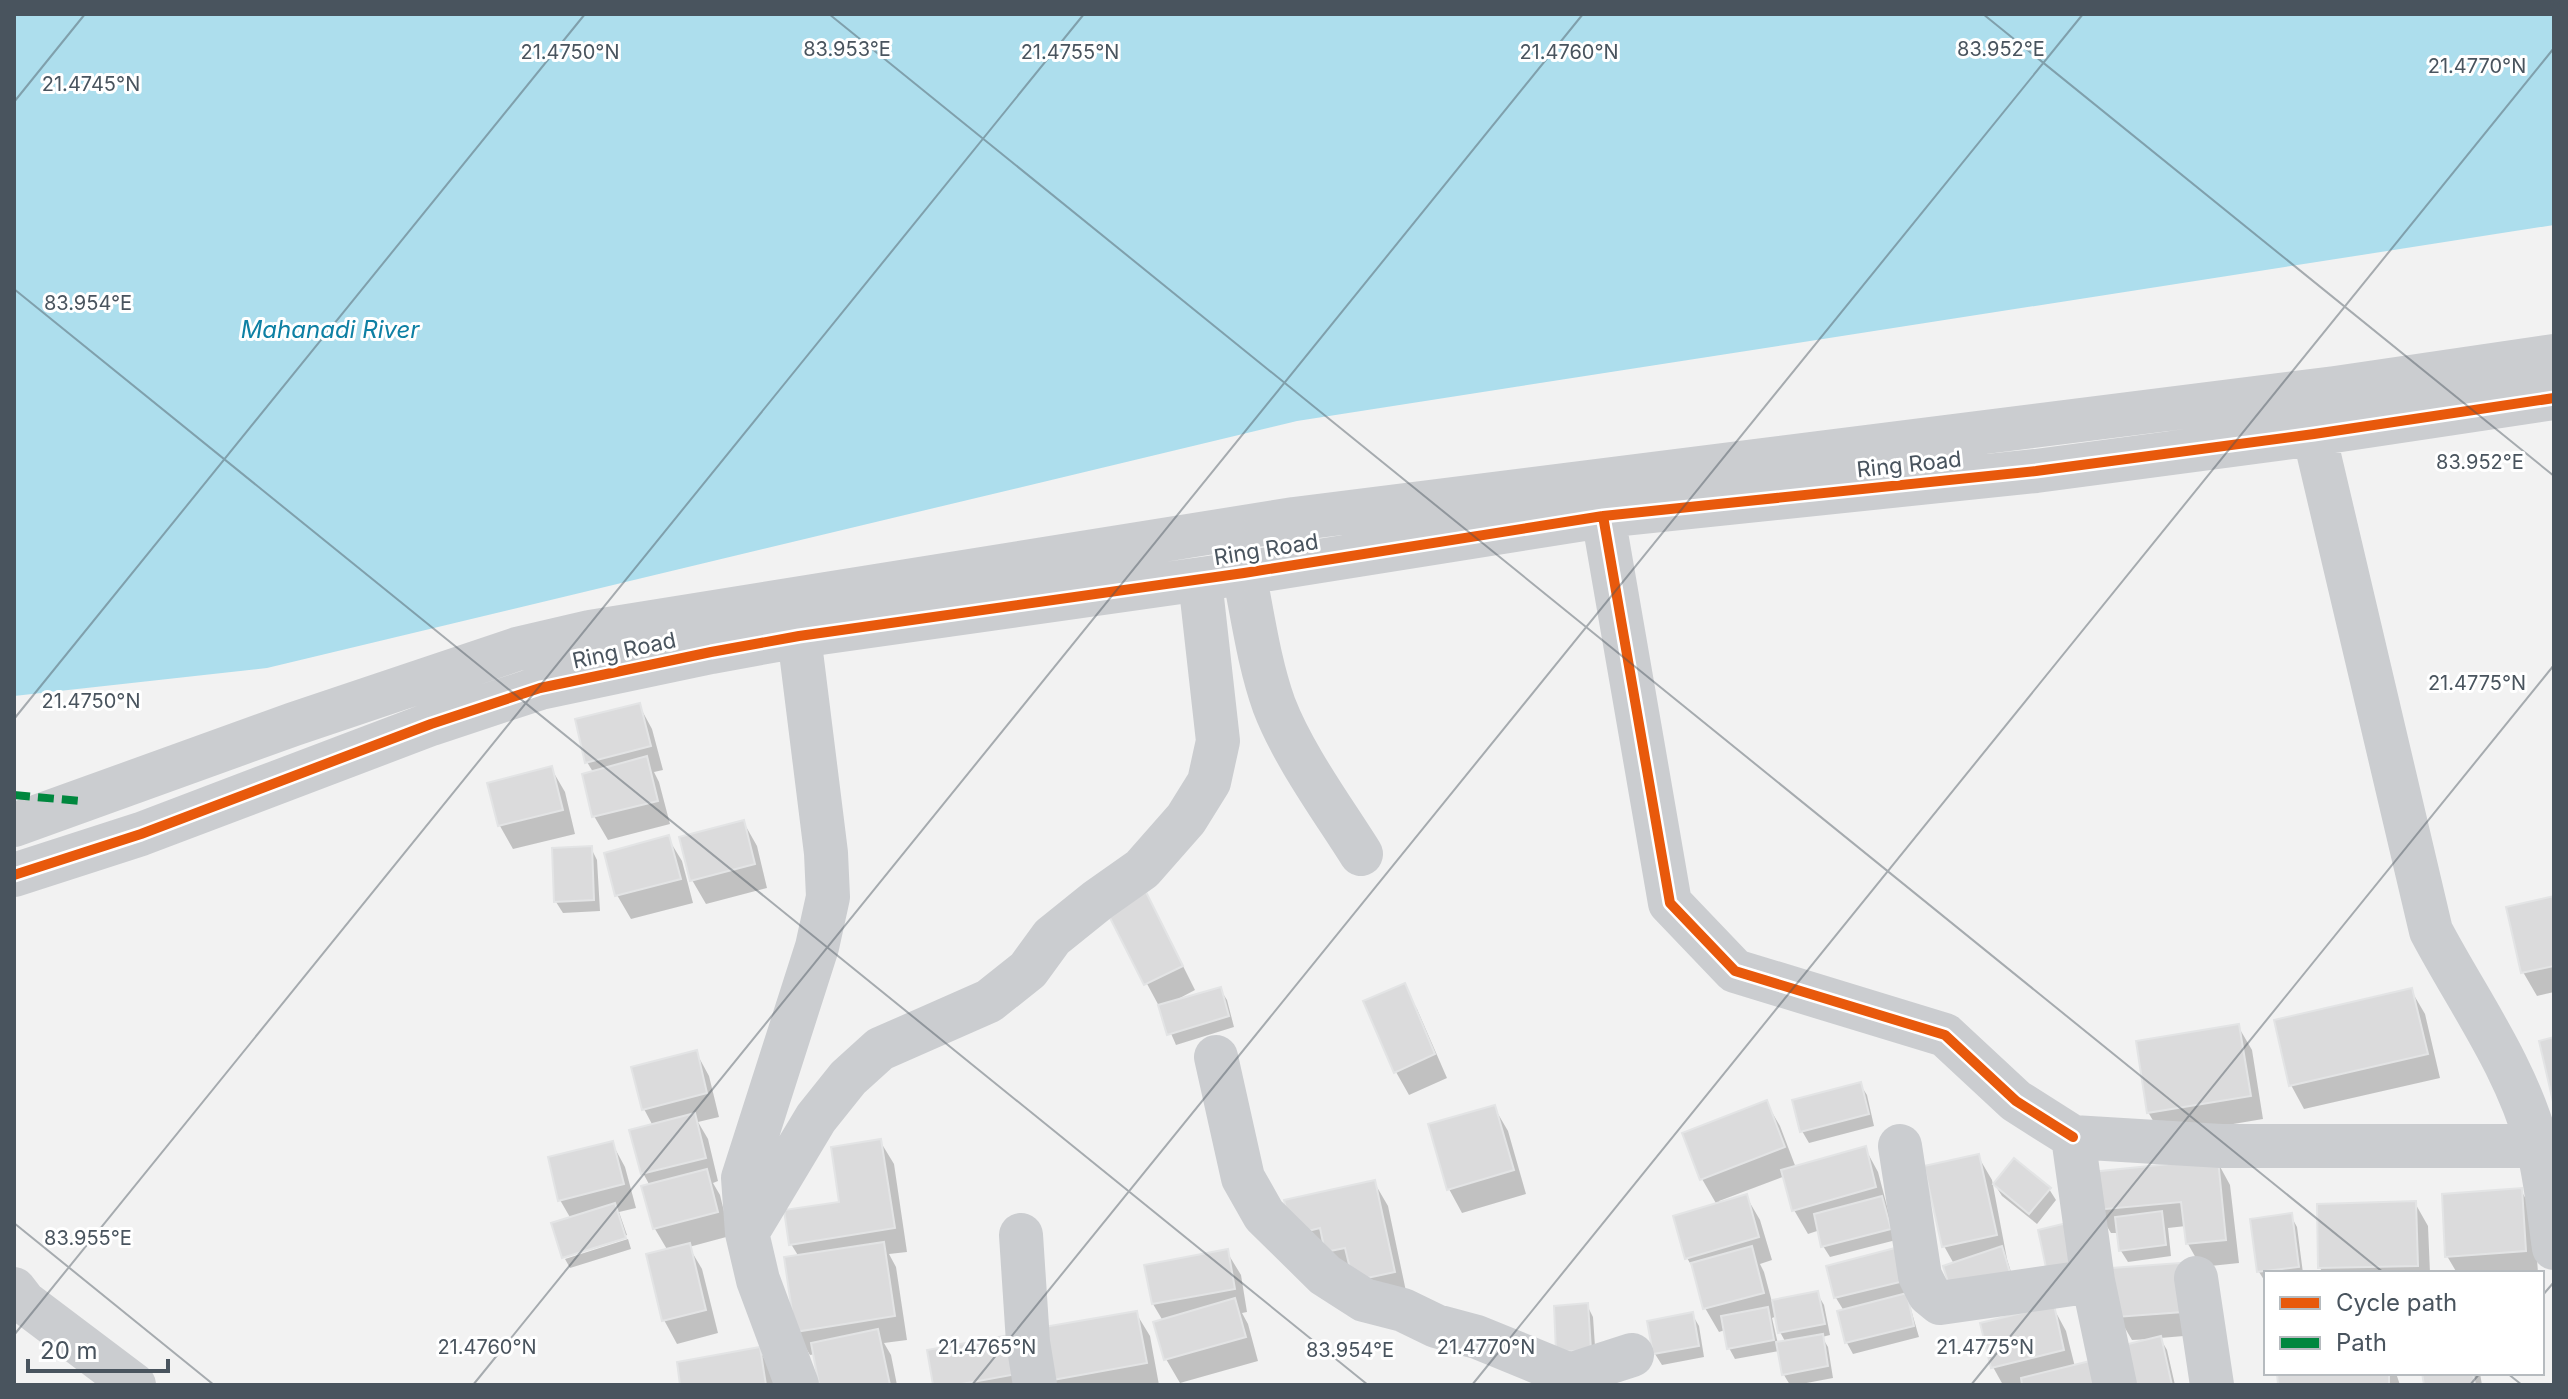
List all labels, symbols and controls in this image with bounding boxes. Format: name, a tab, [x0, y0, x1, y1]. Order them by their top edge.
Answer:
text: 83.953°E	[803, 37, 891, 61]
text: 83.952°E	[1957, 37, 2045, 61]
text: 21.4750°N	[520, 40, 620, 64]
text: 21.4755°N	[1021, 40, 1119, 64]
text: 21.4760°N	[1519, 40, 1619, 64]
text: 21.4770°N	[2428, 54, 2526, 78]
text: 21.4745°N	[42, 72, 140, 96]
text: 83.954°E	[44, 291, 132, 315]
water label: Mahanadi River	[241, 315, 420, 344]
street label: Ring Road	[1855, 446, 1963, 482]
text: 83.952°E	[2436, 450, 2524, 474]
street label: Ring Road	[1212, 528, 1320, 570]
street label: Ring Road	[570, 626, 678, 674]
text: 21.4775°N	[2428, 671, 2526, 695]
text: 21.4750°N	[41, 689, 141, 713]
text: 83.955°E	[44, 1226, 132, 1250]
legend	[2264, 1271, 2544, 1375]
text: Cycle path	[2336, 1288, 2457, 1317]
scale bar	[28, 1323, 168, 1373]
text: Path	[2336, 1328, 2387, 1357]
text: 21.4760°N	[437, 1335, 537, 1359]
text: 21.4765°N	[938, 1335, 1036, 1359]
text: 21.4770°N	[1437, 1335, 1535, 1359]
text: 21.4775°N	[1936, 1335, 2034, 1359]
text: 20 m	[40, 1336, 98, 1365]
text: 83.954°E	[1306, 1338, 1394, 1362]

